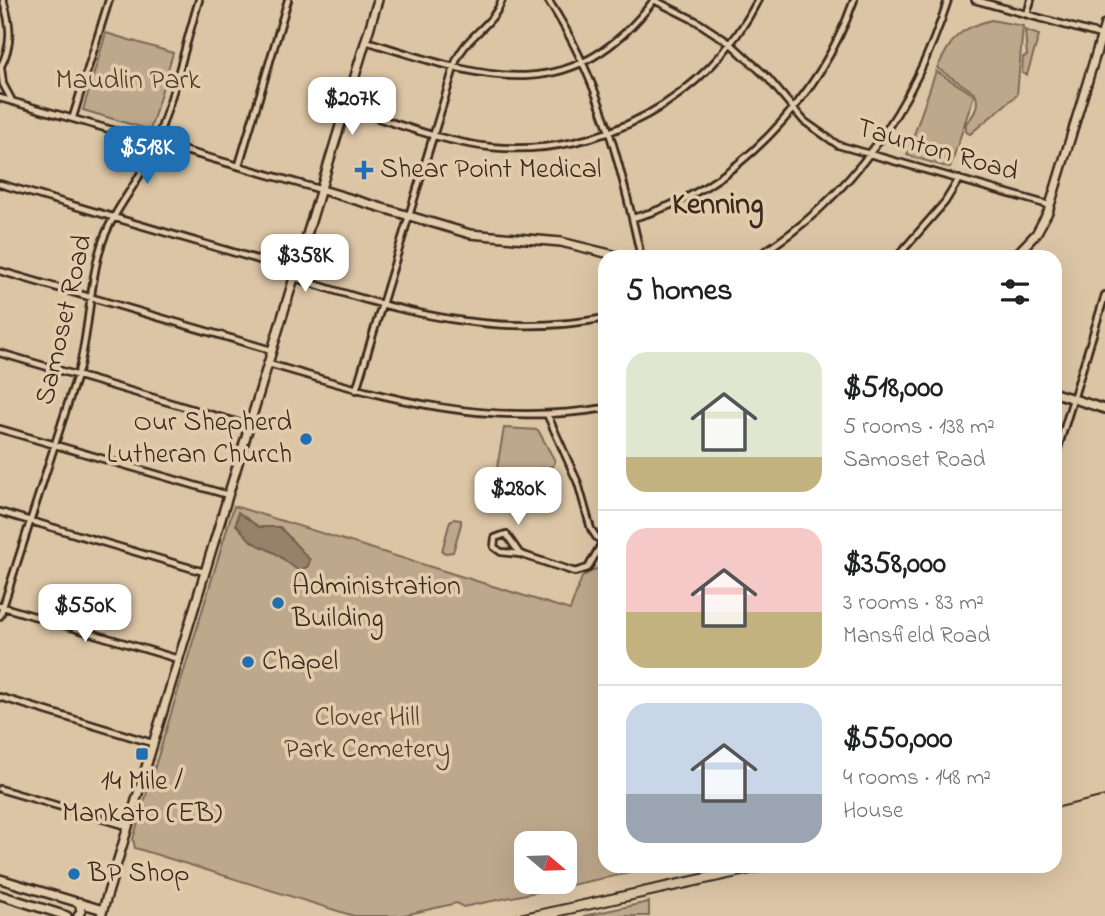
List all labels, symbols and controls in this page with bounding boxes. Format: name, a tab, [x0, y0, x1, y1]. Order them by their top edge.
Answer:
park label: Maudlin Park	[56, 61, 201, 102]
pin: $207K	[303, 78, 401, 137]
text: $207K	[324, 83, 380, 116]
street label: Taunton Road	[851, 108, 1023, 194]
pin: $518K	[98, 127, 196, 186]
text: $518K	[120, 132, 174, 165]
place label: Shear Point Medical	[380, 150, 602, 191]
marker: Shear Point Medical	[354, 160, 374, 180]
district label: Kenning	[672, 184, 764, 229]
street label: Samoset Road	[26, 231, 105, 409]
pin: $358K	[256, 234, 354, 294]
text: $358K	[277, 240, 333, 273]
text: 5 homes	[626, 270, 733, 314]
icon: filters	[996, 273, 1034, 311]
text: $518,000	[843, 367, 943, 411]
icon: home	[682, 380, 766, 464]
place label: Our Shepherd Lutheran Church	[107, 403, 292, 476]
text: 5 rooms · 138 m²	[843, 411, 995, 444]
marker: Our Shepherd Lutheran Church	[298, 431, 314, 447]
text: Samoset Road	[843, 444, 986, 477]
pin: $280K	[469, 468, 567, 527]
text: $280K	[490, 473, 546, 506]
text: $358,000	[843, 543, 946, 587]
icon: home	[682, 556, 766, 640]
place label: Administration Building	[291, 567, 461, 640]
pin: $550K	[36, 584, 134, 644]
text: 3 rooms · 83 m²	[843, 587, 984, 620]
text: $550K	[54, 590, 116, 623]
marker: Administration Building	[270, 595, 286, 611]
text: Mansfield Road	[843, 620, 990, 653]
place label: Chapel	[262, 642, 338, 683]
marker: Chapel	[240, 654, 256, 670]
park label: Clover Hill Park Cemetery	[284, 698, 450, 771]
text: $550,000	[843, 718, 952, 762]
icon: home	[682, 731, 766, 815]
marker: 14 Mile / Mankato (EB)	[134, 746, 150, 762]
place label: 14 Mile / Mankato (EB)	[62, 762, 222, 835]
text: 4 rooms · 148 m²	[843, 762, 991, 795]
text: House	[843, 795, 903, 828]
north arrow	[514, 831, 578, 894]
map controls	[514, 831, 577, 894]
place label: BP Shop	[87, 854, 189, 895]
marker: BP Shop	[66, 866, 82, 882]

